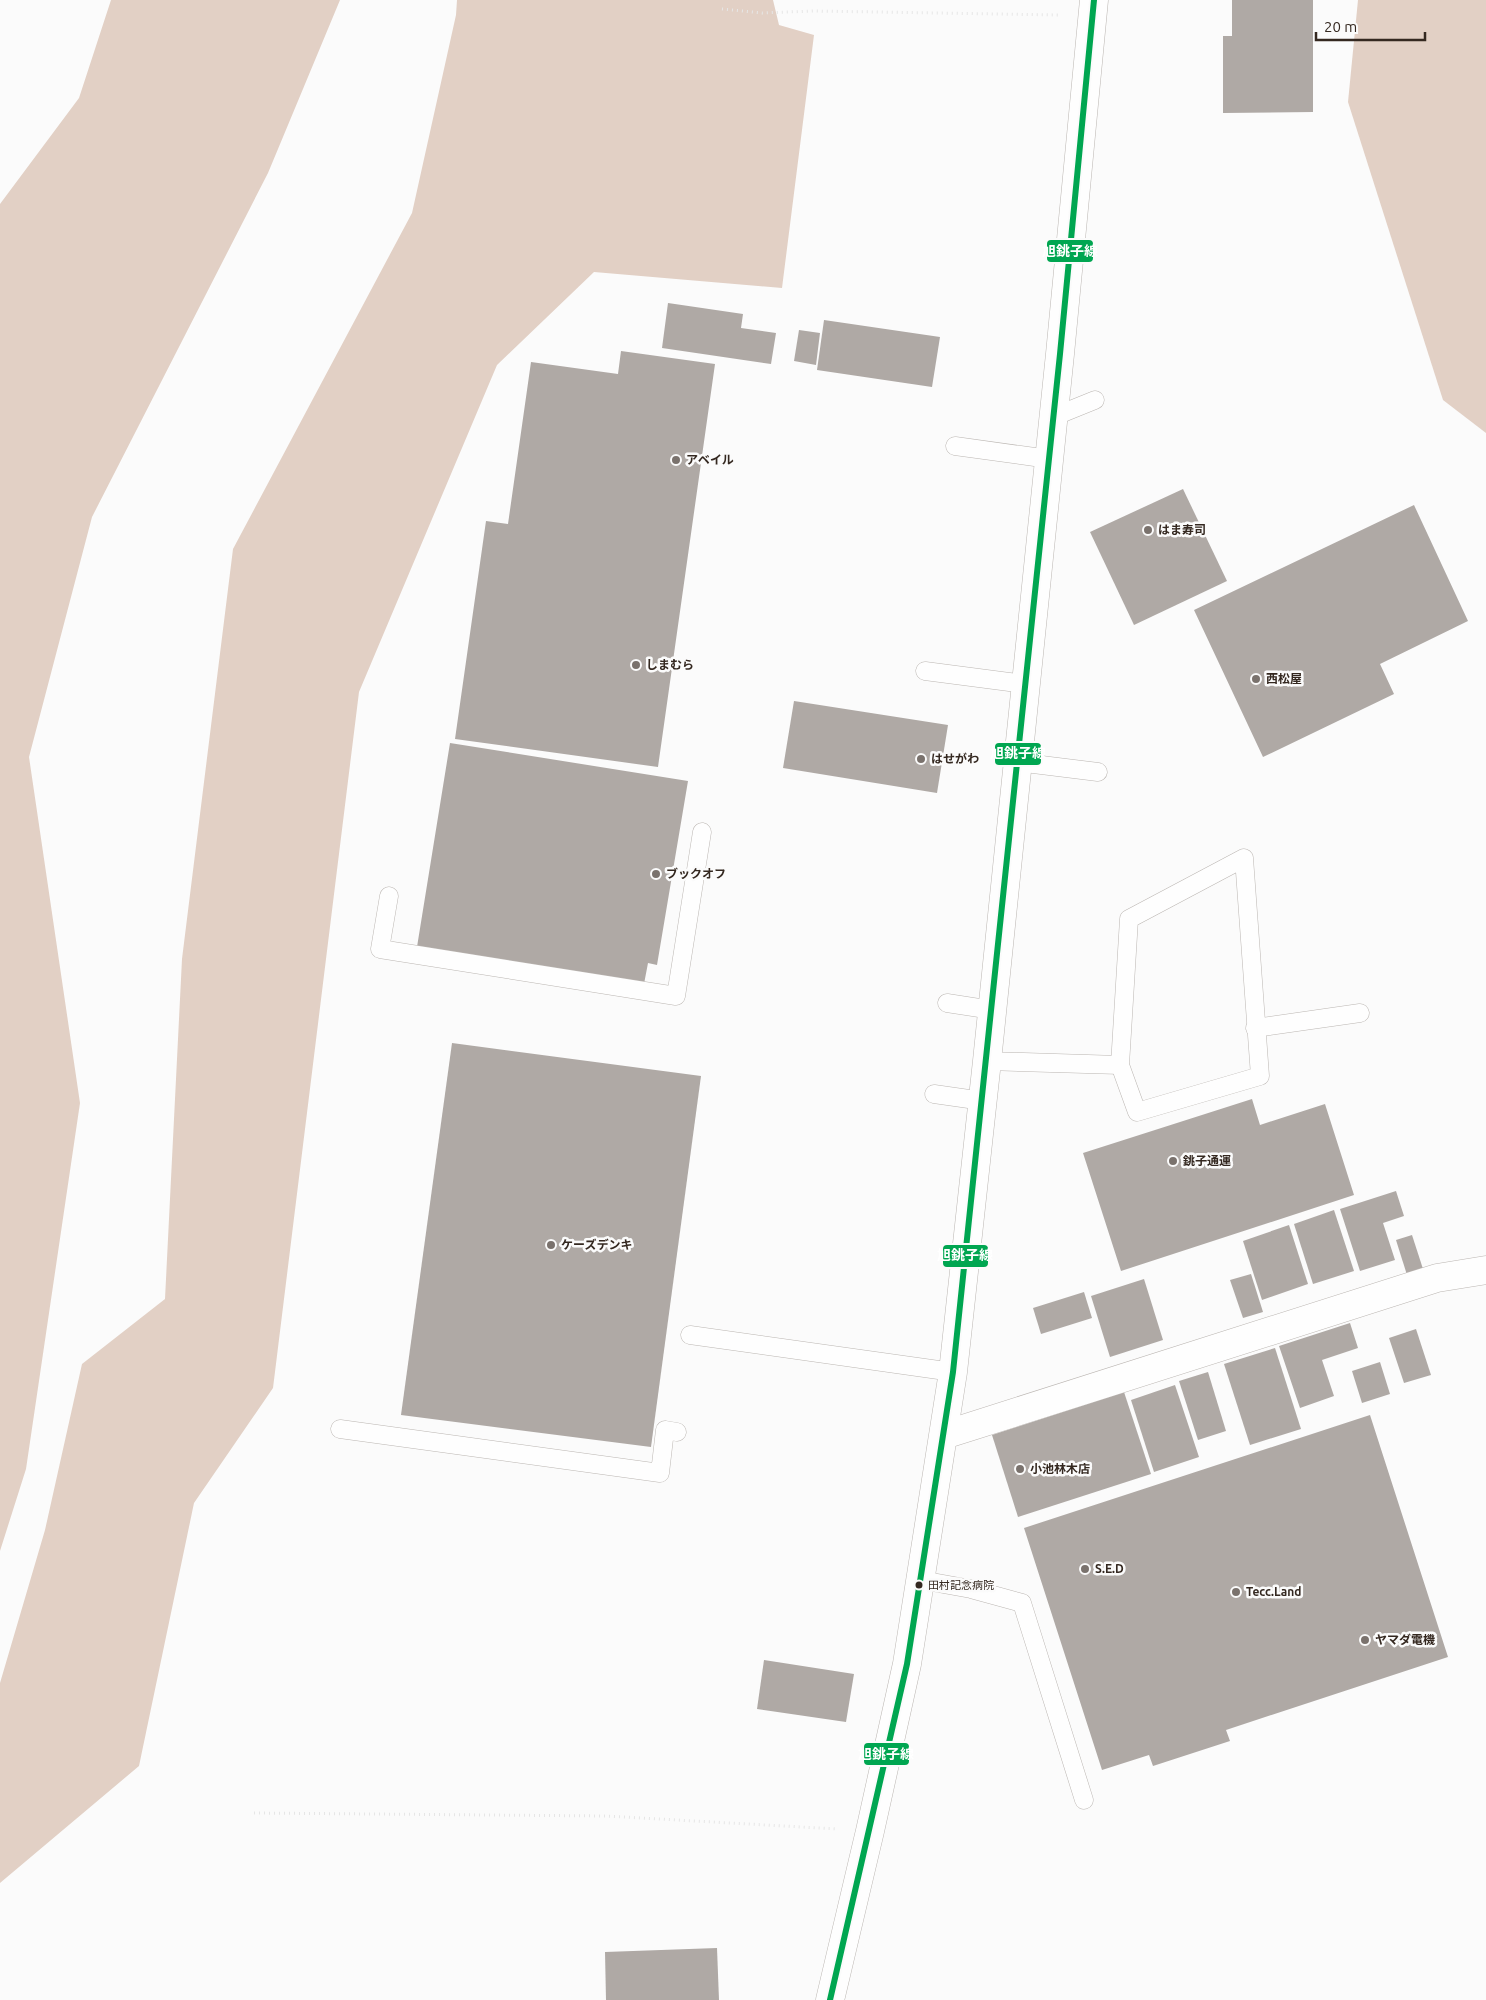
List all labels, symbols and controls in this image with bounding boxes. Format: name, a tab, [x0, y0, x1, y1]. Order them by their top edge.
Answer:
scale bar	[1316, 10, 1425, 42]
text: 20 m	[1324, 18, 1357, 35]
line badge: 旭銚子線	[1046, 239, 1094, 263]
text: 旭銚子線	[1042, 243, 1098, 259]
place label: アベイル	[686, 453, 734, 466]
marker: アベイル	[670, 454, 682, 466]
place label: はま寿司	[1158, 523, 1206, 536]
marker: はま寿司	[1142, 524, 1154, 536]
place label: しまむら	[646, 658, 694, 671]
marker: しまむら	[630, 659, 642, 671]
place label: 西松屋	[1266, 672, 1302, 685]
marker: 西松屋	[1250, 673, 1262, 685]
line badge: 旭銚子線	[994, 742, 1042, 766]
text: 旭銚子線	[990, 745, 1046, 761]
place label: はせがわ	[931, 752, 979, 765]
marker: はせがわ	[915, 753, 927, 765]
place label: ブックオフ	[666, 867, 726, 880]
marker: ブックオフ	[650, 868, 662, 880]
place label: 銚子通運	[1182, 1154, 1231, 1167]
marker: 銚子通運	[1167, 1155, 1179, 1167]
place label: ケーズデンキ	[561, 1238, 632, 1251]
marker: ケーズデンキ	[545, 1239, 557, 1251]
line badge: 旭銚子線	[942, 1244, 989, 1268]
text: 旭銚子線	[937, 1247, 993, 1263]
place label: 小池林木店	[1030, 1462, 1090, 1475]
marker: 小池林木店	[1014, 1463, 1026, 1475]
place label: S.E.D	[1095, 1562, 1124, 1575]
marker: S.E.D	[1079, 1563, 1091, 1575]
place label: 田村記念病院	[928, 1579, 994, 1591]
marker: 田村記念病院	[914, 1580, 924, 1590]
place label: Tecc.Land	[1246, 1585, 1301, 1598]
marker: Tecc.Land	[1230, 1586, 1242, 1598]
place label: ヤマダ電機	[1375, 1633, 1435, 1646]
marker: ヤマダ電機	[1359, 1634, 1371, 1646]
line badge: 旭銚子線	[863, 1742, 910, 1766]
text: 旭銚子線	[858, 1746, 914, 1762]

